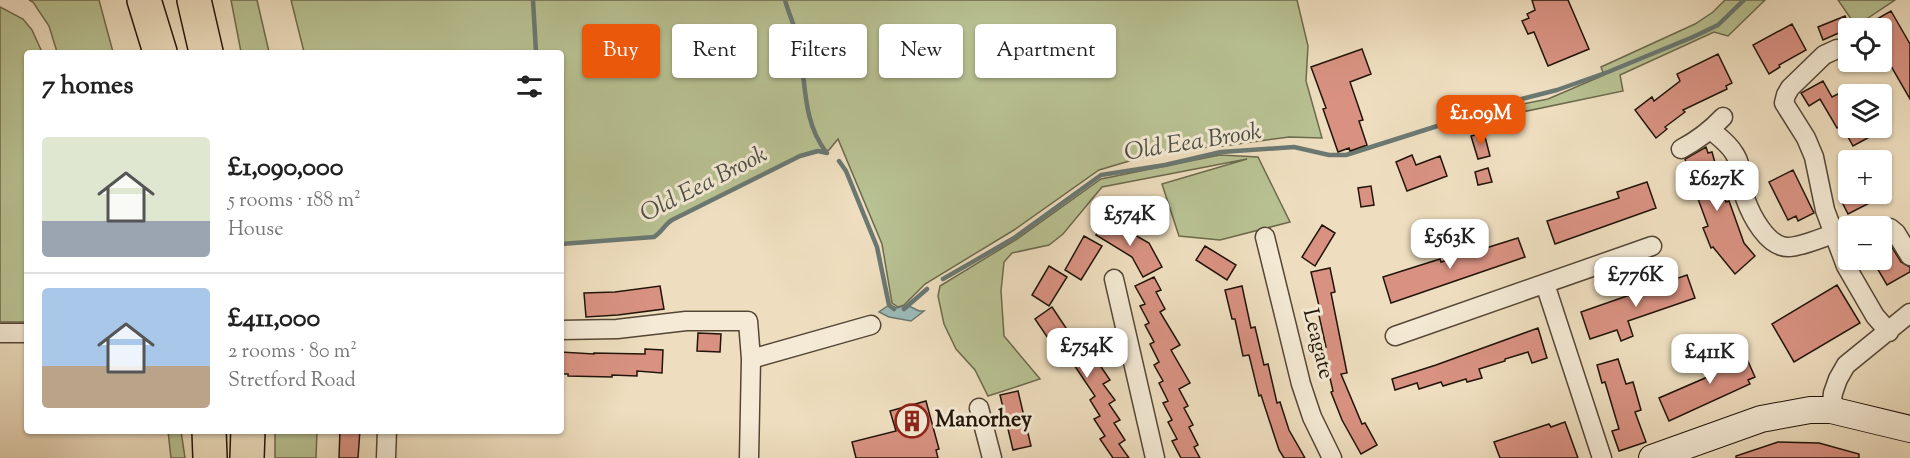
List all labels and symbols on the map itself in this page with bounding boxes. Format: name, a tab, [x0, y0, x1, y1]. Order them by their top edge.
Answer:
pin: £1.09M	[1432, 95, 1530, 146]
water label: Old Eea Brook	[1122, 115, 1264, 171]
water label: Old Eea Brook	[635, 138, 774, 232]
pin: £627K	[1675, 161, 1759, 212]
pin: £574K	[1088, 196, 1172, 247]
pin: £563K	[1408, 219, 1492, 270]
pin: £776K	[1594, 257, 1678, 308]
street label: Leagate	[1293, 305, 1341, 383]
pin: £754K	[1045, 328, 1129, 379]
pin: £411K	[1668, 334, 1752, 385]
building icon: Manorhey	[894, 403, 930, 439]
place label: Manorhey	[935, 405, 1032, 437]

